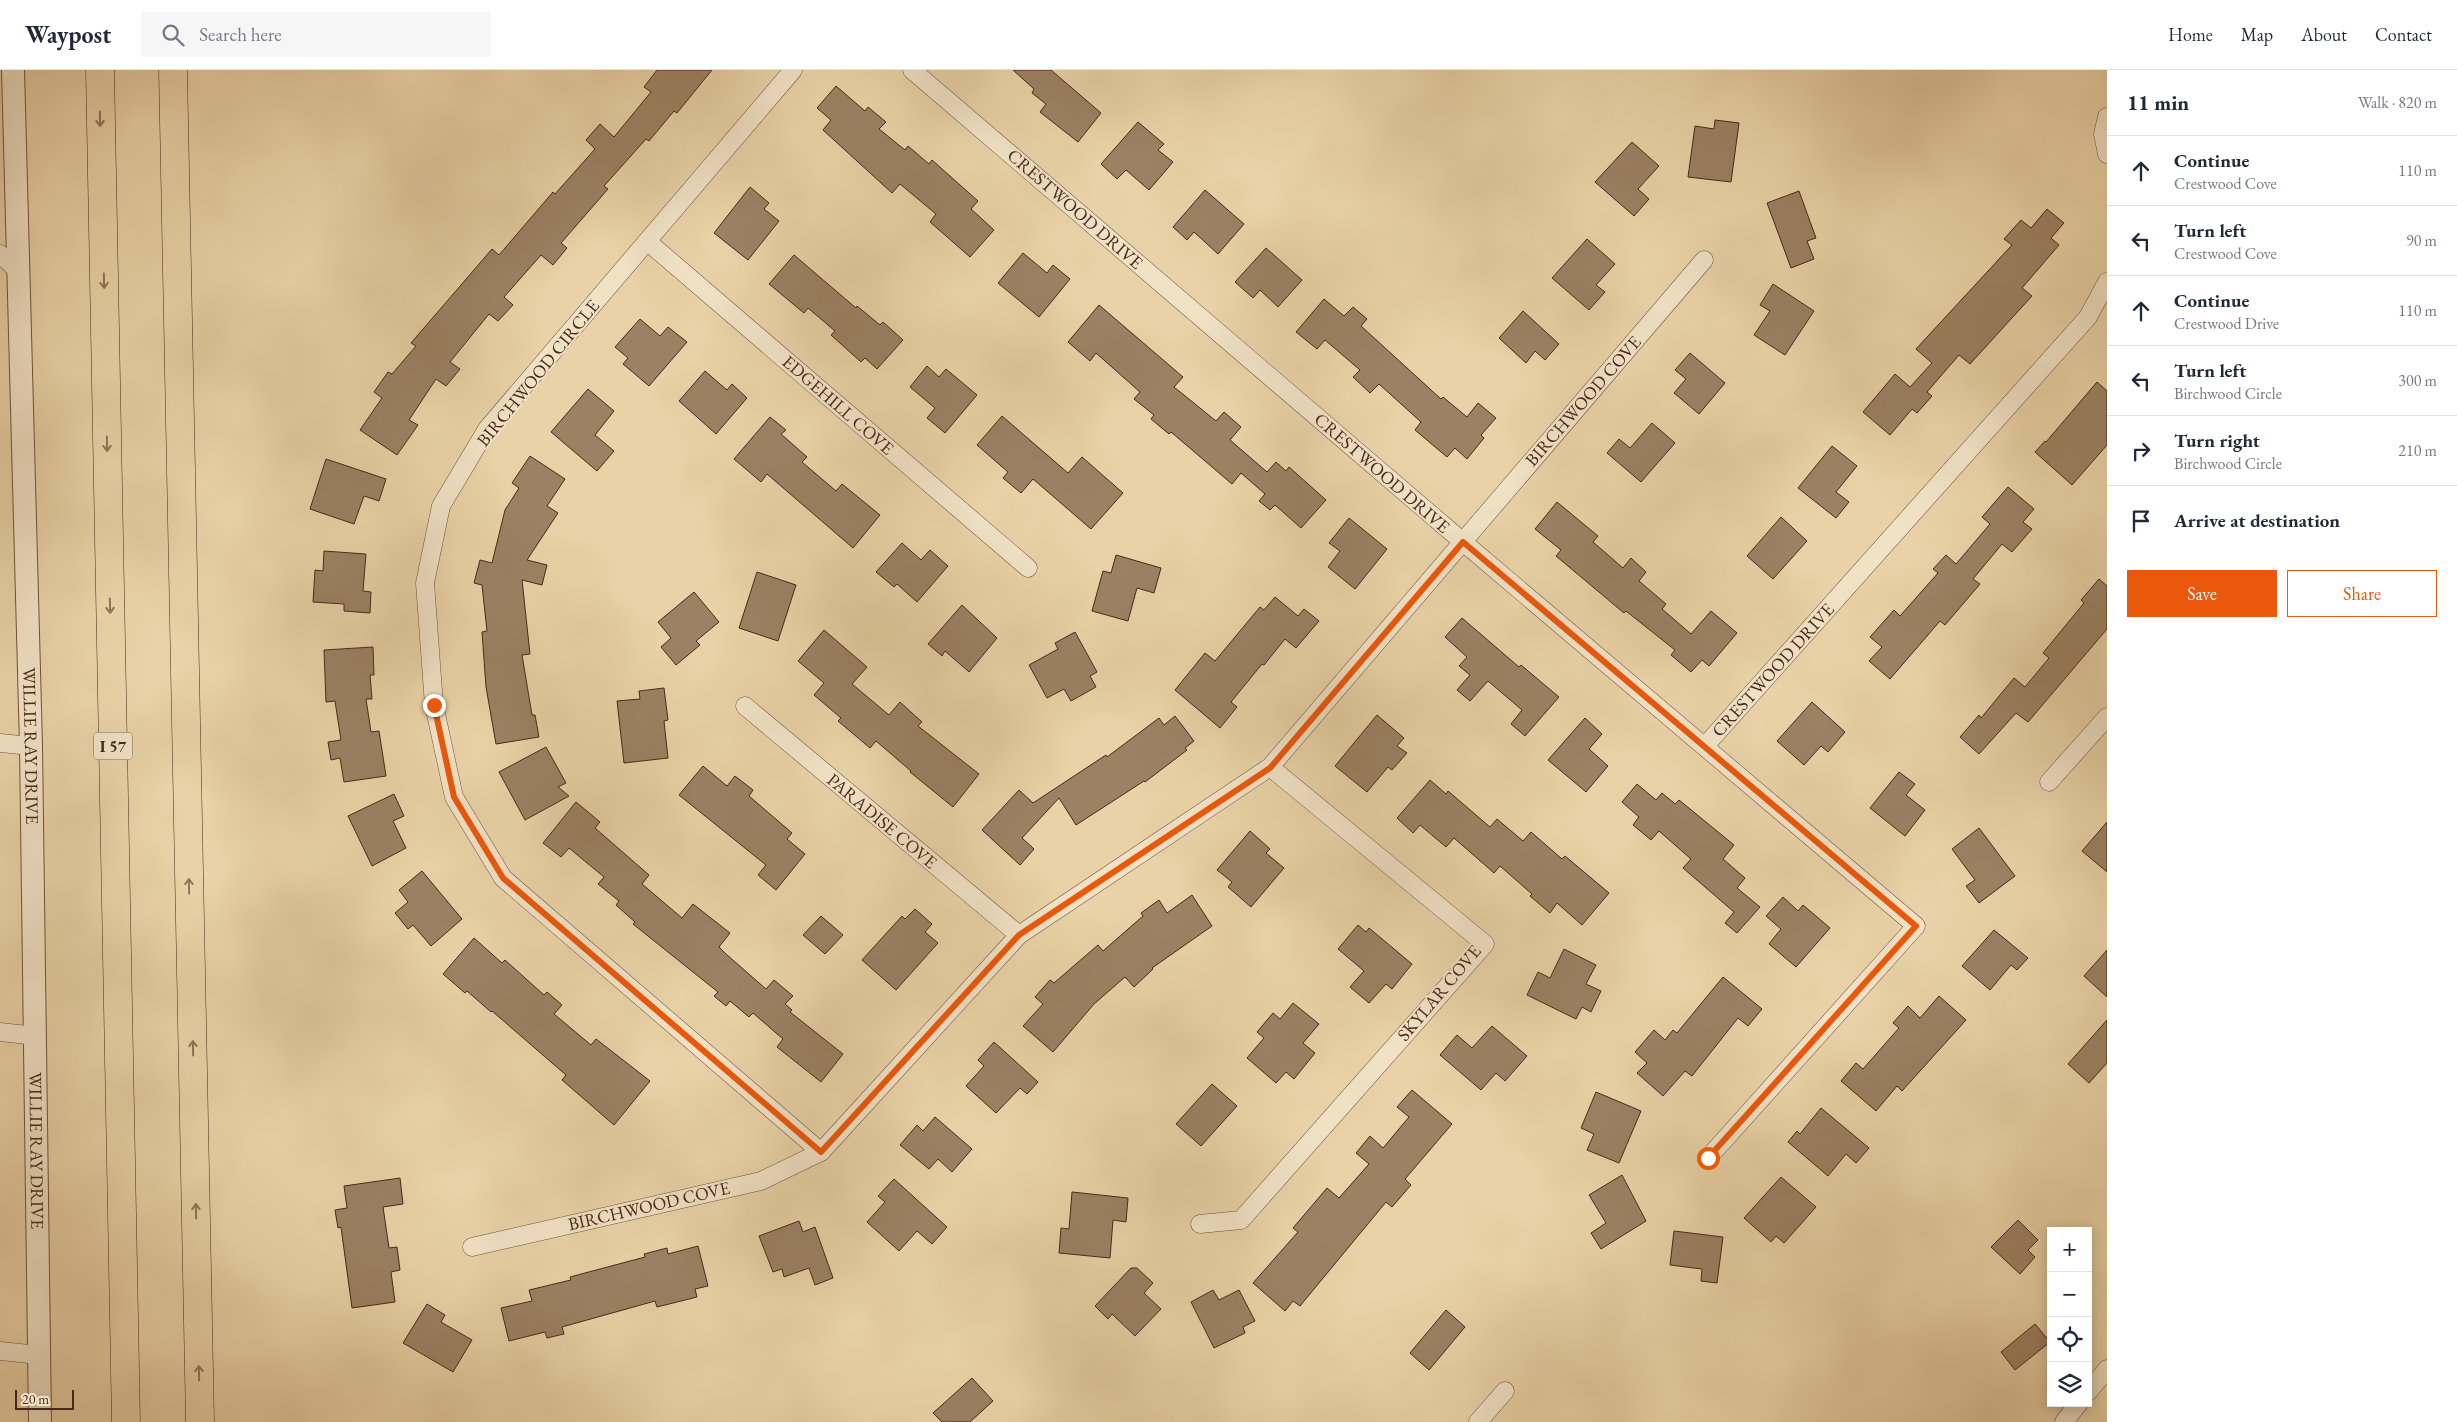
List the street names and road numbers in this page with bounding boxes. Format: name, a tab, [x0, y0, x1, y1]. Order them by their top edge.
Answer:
street label: CRESTWOOD DRIVE	[1003, 143, 1148, 274]
street label: BIRCHWOOD CIRCLE	[471, 295, 604, 451]
street label: BIRCHWOOD COVE	[1520, 331, 1646, 471]
street label: EDGEHILL COVE	[778, 350, 899, 459]
street label: CRESTWOOD DRIVE	[1310, 407, 1455, 538]
street label: CRESTWOOD DRIVE	[1706, 598, 1839, 741]
street label: WILLIE RAY DRIVE	[18, 667, 44, 824]
road number: I 57	[94, 732, 132, 759]
street label: PARADISE COVE	[823, 768, 942, 873]
street label: SKYLAR COVE	[1392, 940, 1486, 1045]
street label: WILLIE RAY DRIVE	[24, 1072, 49, 1229]
street label: BIRCHWOOD COVE	[566, 1176, 732, 1235]

